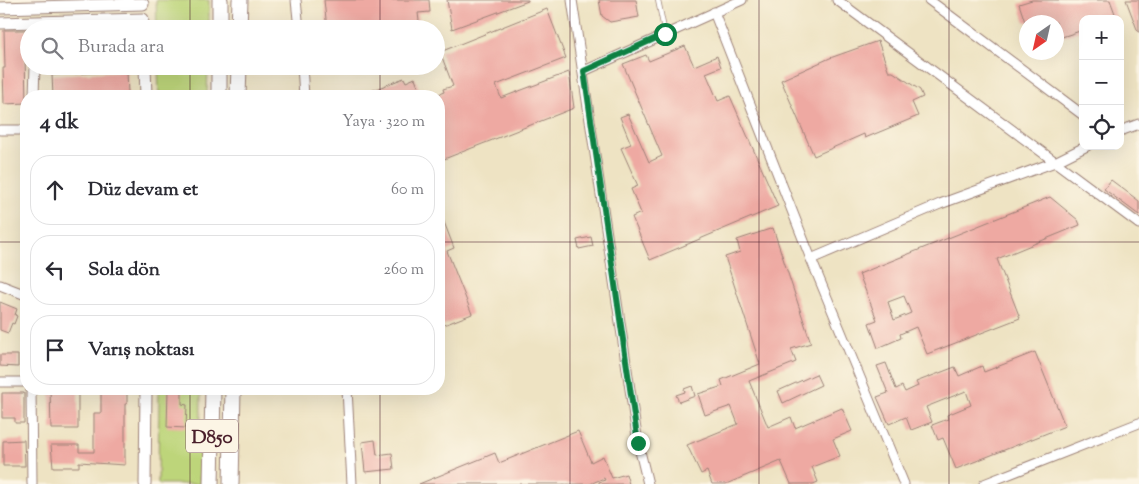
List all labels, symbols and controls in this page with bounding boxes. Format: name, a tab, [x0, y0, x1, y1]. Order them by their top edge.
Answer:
north arrow	[1019, 15, 1064, 60]
map controls	[1079, 15, 1124, 150]
button: +	[1079, 15, 1124, 60]
search box	[20, 20, 445, 75]
route start	[654, 23, 677, 46]
icon: search	[38, 34, 66, 62]
text: Burada ara	[78, 34, 164, 61]
button: −	[1079, 60, 1124, 105]
button: locate	[1079, 105, 1124, 150]
text: 4 dk	[40, 108, 79, 138]
text: Yaya · 320 m	[342, 111, 425, 134]
icon: ahead	[41, 176, 69, 204]
text: Düz devam et	[88, 177, 198, 204]
text: 60 m	[391, 179, 424, 202]
icon: left	[41, 256, 69, 284]
text: Sola dön	[88, 257, 160, 284]
text: 260 m	[383, 259, 424, 282]
icon: arrive	[41, 336, 69, 364]
text: Varış noktası	[88, 337, 194, 364]
road number: D850	[186, 420, 238, 452]
route end	[627, 432, 650, 455]

